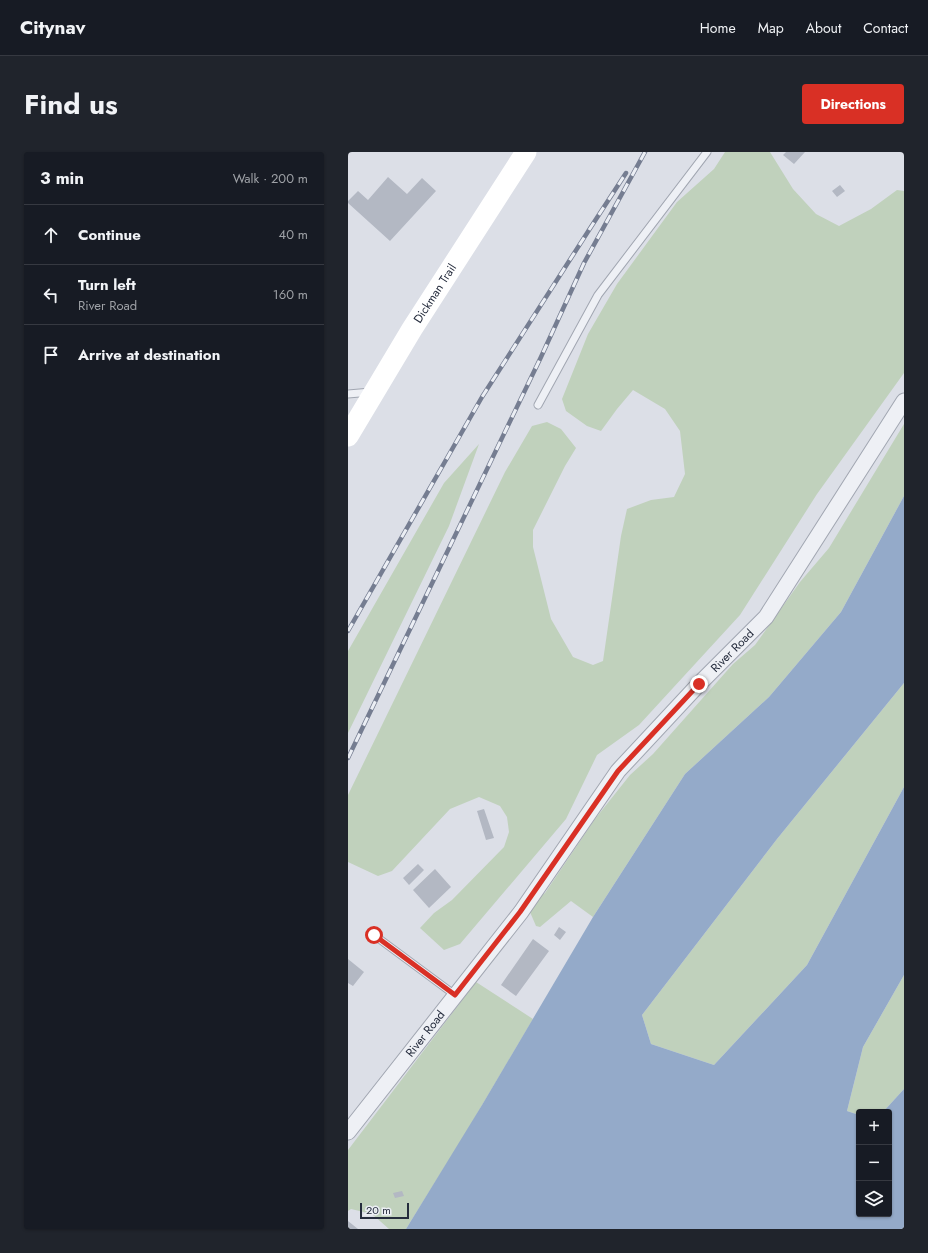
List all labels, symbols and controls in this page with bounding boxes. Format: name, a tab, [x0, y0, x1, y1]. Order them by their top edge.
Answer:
text: Citynav	[20, 14, 86, 41]
text: Home	[700, 18, 736, 38]
text: Map	[758, 18, 784, 38]
text: About	[806, 18, 841, 38]
text: Contact	[863, 18, 908, 38]
text: Find us	[24, 84, 118, 125]
button: Directions	[802, 84, 904, 124]
text: 3 min	[40, 166, 84, 190]
text: Walk · 200 m	[233, 169, 308, 188]
icon: ahead	[40, 224, 62, 246]
text: Continue	[78, 224, 141, 246]
text: 40 m	[279, 225, 308, 244]
street label: Dickman Trail	[409, 260, 461, 327]
text: Turn left	[78, 274, 136, 296]
icon: left	[40, 284, 62, 306]
text: 160 m	[273, 285, 308, 304]
text: River Road	[78, 296, 137, 315]
icon: arrive	[40, 344, 62, 366]
text: Arrive at destination	[78, 344, 220, 366]
street label: River Road	[707, 625, 758, 676]
route end	[690, 675, 708, 693]
route start	[365, 926, 383, 944]
street label: River Road	[401, 1007, 449, 1061]
map controls	[856, 1109, 892, 1217]
button: +	[856, 1109, 892, 1145]
button: −	[856, 1145, 892, 1181]
button: layers	[856, 1181, 892, 1217]
scale bar	[360, 1201, 409, 1220]
text: 20 m	[366, 1202, 391, 1218]

